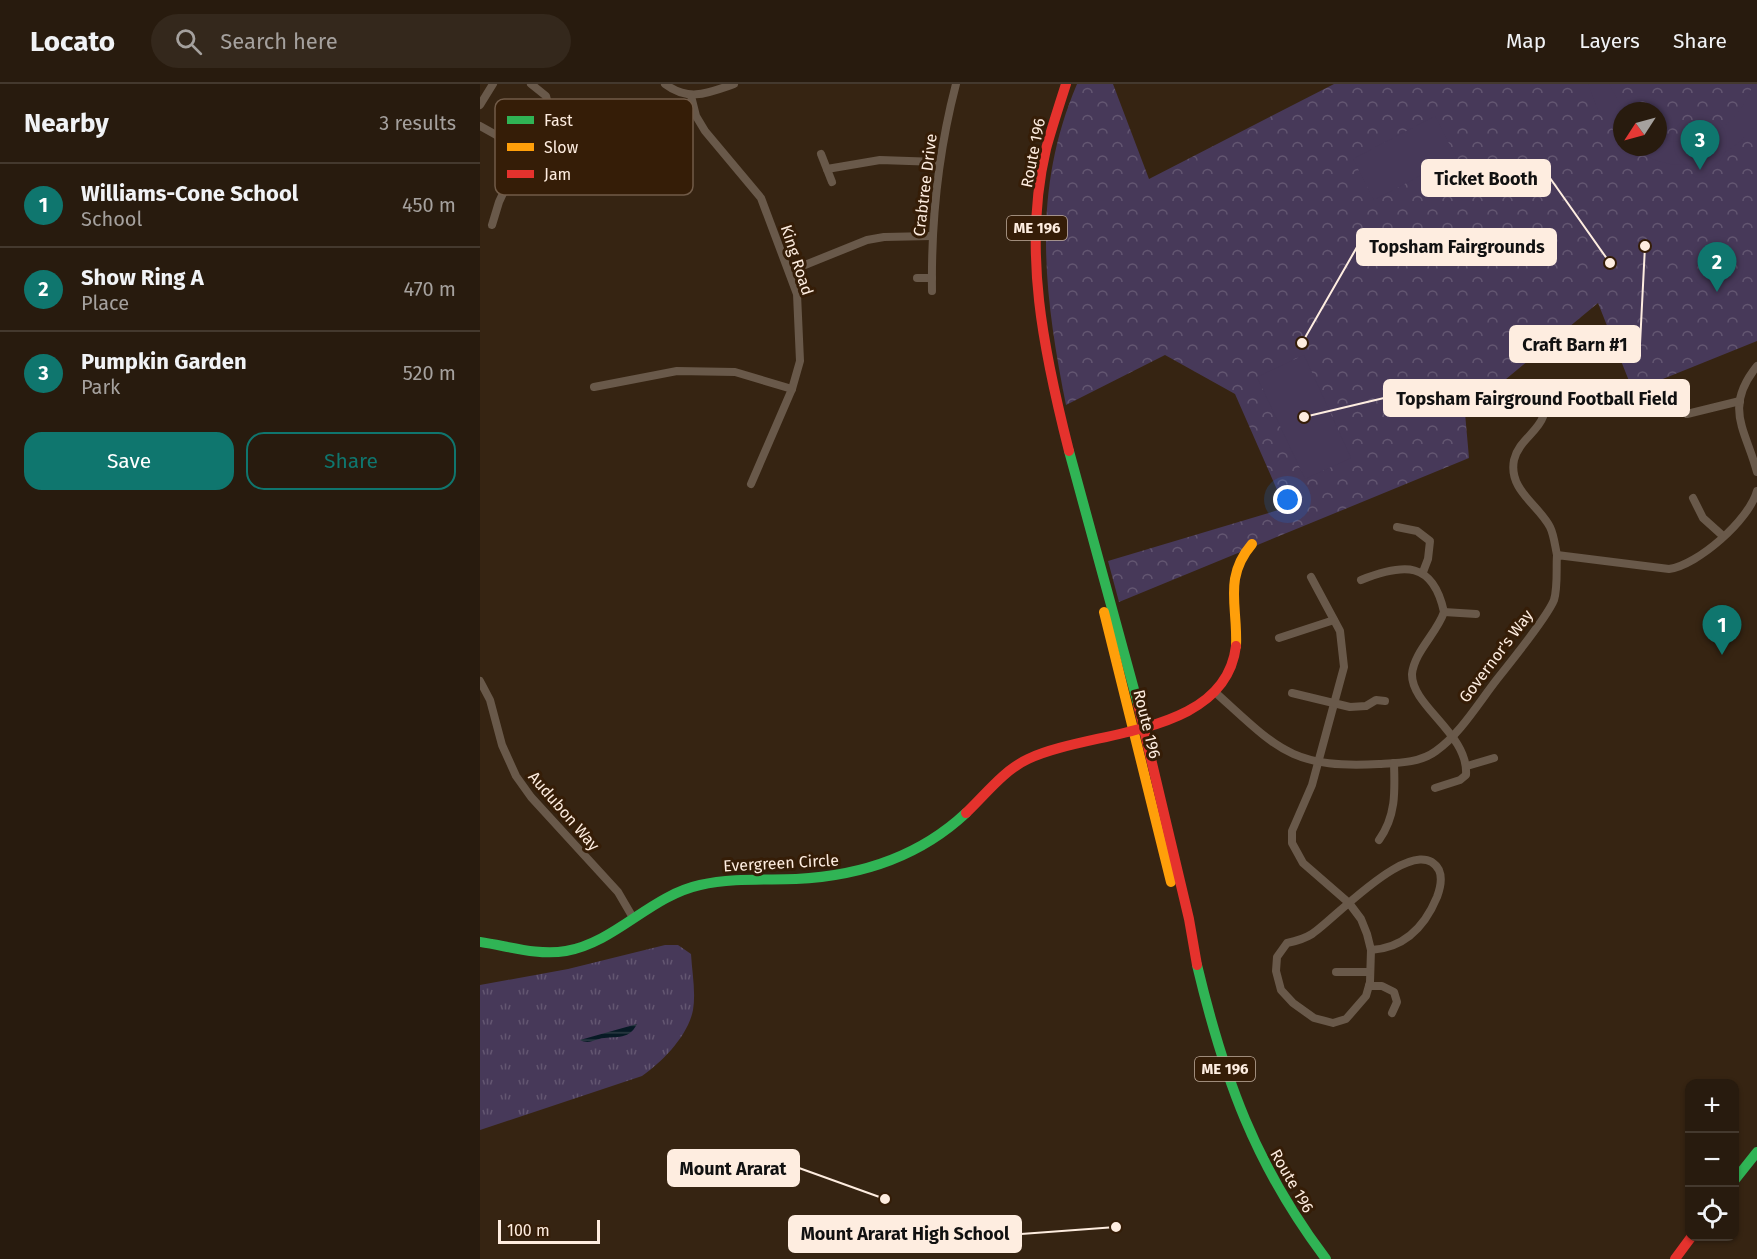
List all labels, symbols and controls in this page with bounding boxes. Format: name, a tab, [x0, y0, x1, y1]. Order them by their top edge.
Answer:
search box	[151, 14, 571, 68]
text: Locato	[30, 25, 115, 58]
icon: search	[172, 25, 205, 58]
text: Search here	[220, 28, 338, 55]
text: Map	[1506, 28, 1546, 54]
text: Layers	[1579, 28, 1640, 54]
text: Share	[1673, 28, 1727, 54]
legend	[495, 99, 693, 195]
north arrow	[1613, 102, 1667, 156]
text: Nearby	[24, 108, 109, 139]
text: 3 results	[379, 111, 456, 135]
text: Fast	[544, 111, 573, 130]
street label: Route 196	[1017, 117, 1049, 189]
pin: 3	[1680, 120, 1720, 170]
street label: Crabtree Drive	[909, 133, 941, 237]
text: Slow	[544, 138, 579, 157]
callout: Ticket Booth	[1422, 160, 1550, 196]
text: Jam	[544, 165, 571, 184]
text: Ticket Booth	[1434, 168, 1538, 190]
text: Williams-Cone School	[81, 180, 298, 207]
text: 1	[39, 193, 48, 217]
text: 450 m	[402, 193, 456, 217]
text: School	[81, 207, 142, 231]
road number: ME 196	[1007, 216, 1067, 240]
street label: King Road	[777, 222, 817, 298]
callout: Topsham Fairgrounds	[1357, 229, 1556, 265]
text: Topsham Fairgrounds	[1369, 236, 1545, 258]
pin: 2	[1698, 242, 1736, 292]
text: Show Ring A	[81, 264, 204, 291]
text: 2	[38, 277, 49, 301]
text: 470 m	[404, 277, 456, 301]
text: Place	[81, 291, 129, 315]
callout: Craft Barn #1	[1510, 326, 1640, 362]
text: Craft Barn #1	[1522, 334, 1628, 356]
text: Pumpkin Garden	[81, 348, 247, 375]
text: 3	[38, 361, 49, 385]
text: 520 m	[403, 361, 456, 385]
text: Park	[81, 375, 120, 399]
callout: Topsham Fairground Football Field	[1384, 380, 1689, 416]
text: Topsham Fairground Football Field	[1396, 388, 1678, 410]
button: Save	[24, 432, 234, 490]
button: Share	[246, 432, 456, 490]
your location	[1273, 485, 1302, 514]
street label: Governor's Way	[1455, 606, 1537, 706]
pin: 1	[1702, 606, 1742, 655]
street label: Route 196	[1129, 688, 1165, 760]
street label: Audubon Way	[524, 767, 604, 855]
street label: Evergreen Circle	[723, 850, 839, 876]
road number: ME 196	[1195, 1057, 1255, 1081]
map controls	[1685, 1079, 1739, 1241]
button: +	[1685, 1079, 1739, 1133]
button: −	[1685, 1133, 1739, 1187]
street label: Route 196	[1266, 1146, 1318, 1216]
callout: Mount Ararat	[668, 1150, 799, 1186]
text: Mount Ararat	[679, 1158, 788, 1180]
button: locate	[1685, 1187, 1739, 1241]
callout: Mount Ararat High School	[789, 1216, 1021, 1252]
scale bar	[498, 1217, 600, 1244]
text: 100 m	[507, 1221, 550, 1240]
text: Mount Ararat High School	[801, 1223, 1010, 1245]

